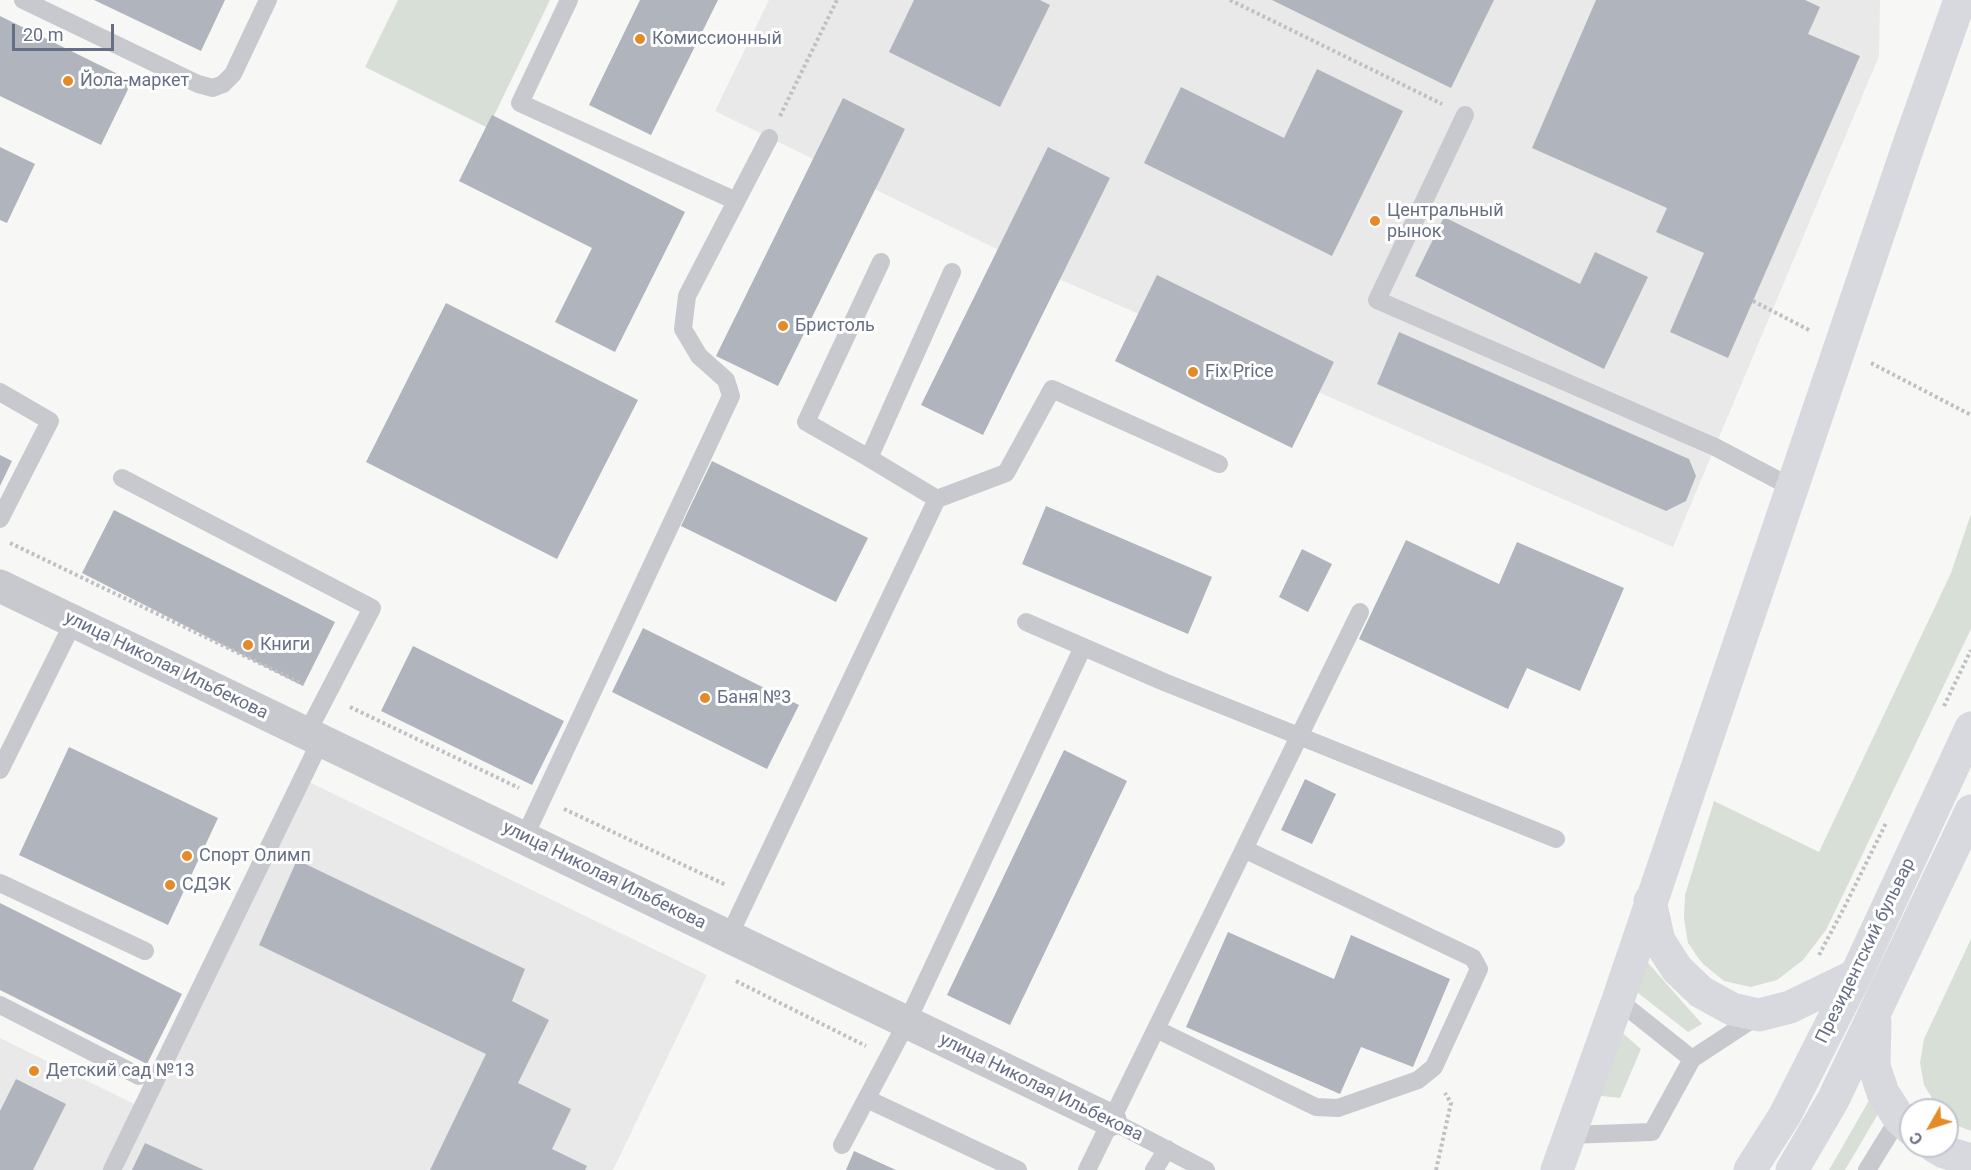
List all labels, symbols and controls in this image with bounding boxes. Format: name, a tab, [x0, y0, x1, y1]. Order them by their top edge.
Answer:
scale bar	[15, 12, 117, 50]
text: 20 m	[23, 24, 63, 45]
place label: Комиссионный	[652, 28, 782, 50]
marker: Комиссионный	[633, 32, 647, 46]
place label: Йола-маркет	[80, 70, 189, 92]
marker: Йола-маркет	[61, 74, 75, 88]
place label: Центральный рынок	[1387, 200, 1504, 242]
marker: Центральный рынок	[1368, 214, 1382, 228]
place label: Бристоль	[795, 315, 875, 337]
marker: Бристоль	[776, 319, 790, 333]
place label: Fix Price	[1205, 361, 1274, 383]
marker: Fix Price	[1186, 365, 1200, 379]
street label: улица Николая Ильбекова	[61, 607, 271, 725]
place label: Книги	[260, 634, 310, 656]
marker: Книги	[241, 638, 255, 652]
place label: Баня №3	[717, 687, 791, 709]
marker: Баня №3	[698, 691, 712, 705]
street label: улица Николая Ильбекова	[499, 817, 709, 935]
place label: Спорт Олимп	[199, 845, 311, 867]
marker: Спорт Олимп	[180, 849, 194, 863]
street label: Президентский бульвар	[1812, 855, 1920, 1047]
place label: СДЭК	[182, 874, 231, 896]
marker: СДЭК	[163, 878, 177, 892]
street label: улица Николая Ильбекова	[936, 1029, 1146, 1147]
place label: Детский сад №13	[46, 1060, 195, 1082]
marker: Детский сад №13	[27, 1064, 41, 1078]
north arrow	[1899, 1098, 1959, 1158]
text: С	[1906, 1128, 1927, 1148]

